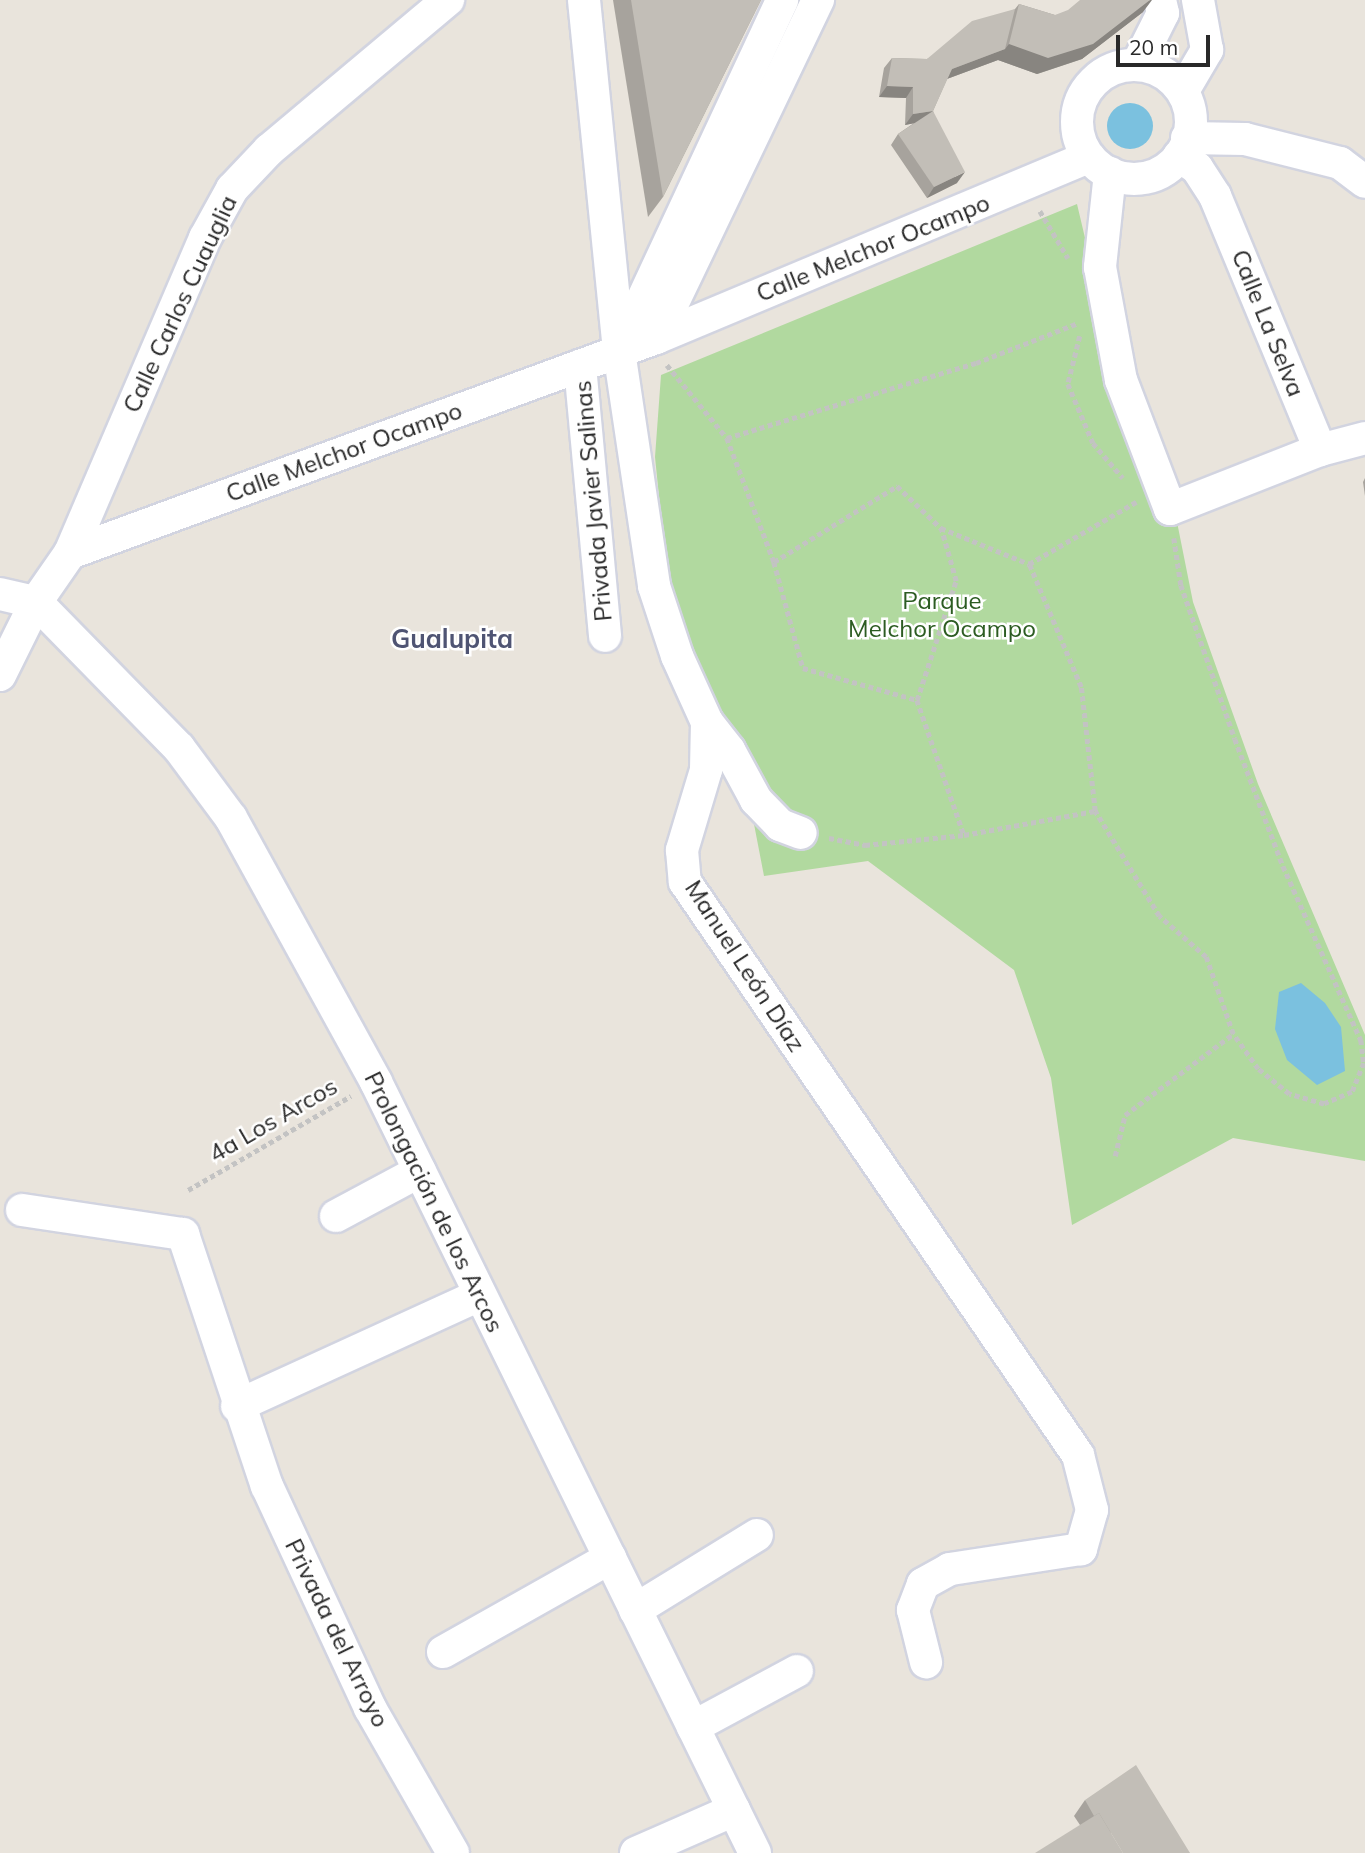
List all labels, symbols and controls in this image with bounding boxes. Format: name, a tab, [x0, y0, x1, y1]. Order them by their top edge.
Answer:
scale bar	[1120, 21, 1214, 65]
text: 20 m	[1129, 34, 1178, 60]
street label: Calle Melchor Ocampo	[752, 188, 994, 308]
street label: Calle Carlos Cuauglia	[117, 191, 243, 417]
street label: Calle La Selva	[1226, 246, 1310, 400]
street label: Privada Javier Salinas	[568, 379, 618, 623]
street label: Calle Melchor Ocampo	[222, 396, 466, 508]
park label: Parque Melchor Ocampo	[848, 587, 1036, 643]
district label: Gualupita	[391, 623, 513, 655]
street label: Manuel León Díaz	[679, 875, 811, 1057]
street label: Prolongación de los Arcos	[358, 1067, 510, 1337]
street label: 4a Los Arcos	[204, 1072, 342, 1168]
street label: Privada del Arroyo	[279, 1534, 395, 1732]

